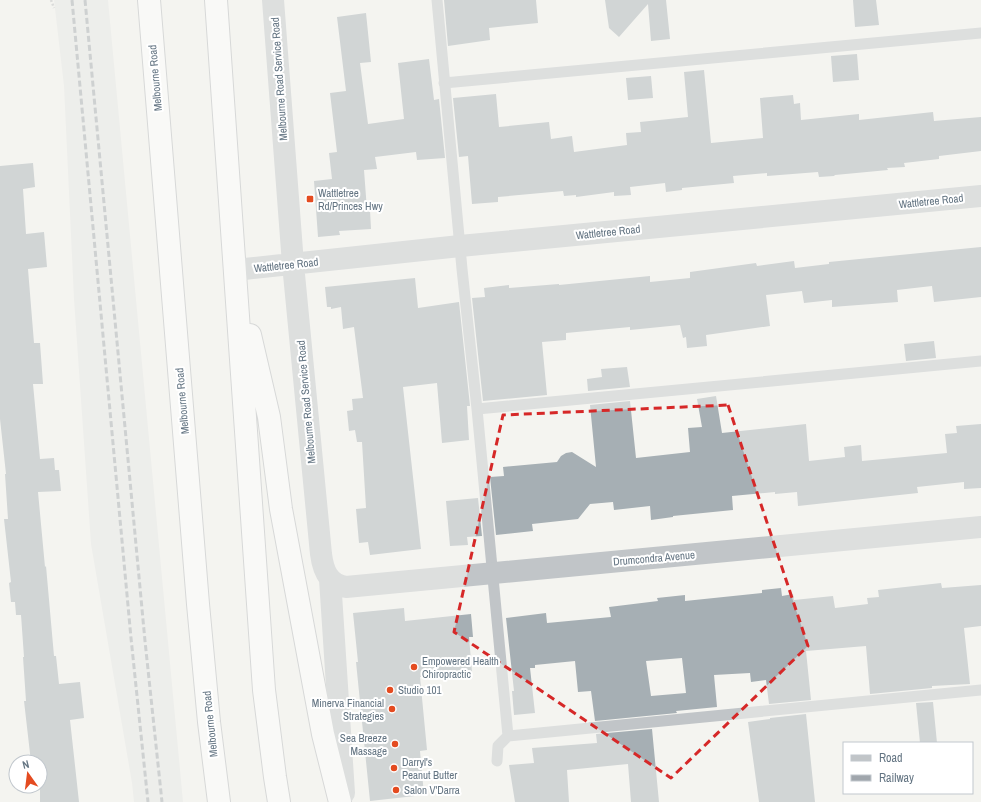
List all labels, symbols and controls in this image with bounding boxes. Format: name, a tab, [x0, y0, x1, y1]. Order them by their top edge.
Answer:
street label: Melbourne Road Service Road	[268, 17, 290, 141]
street label: Melbourne Road	[145, 44, 165, 112]
place label: Wattletree Rd/Princes Hwy	[318, 186, 383, 213]
street label: Wattletree Road	[898, 191, 964, 211]
marker: Wattletree Rd/Princes Hwy	[305, 194, 315, 204]
street label: Wattletree Road	[575, 222, 641, 242]
street label: Wattletree Road	[253, 255, 319, 275]
street label: Melbourne Road Service Road	[294, 340, 318, 464]
street label: Melbourne Road	[172, 367, 192, 435]
street label: Drumcondra Avenue	[613, 547, 695, 569]
place label: Empowered Health Chiropractic	[422, 654, 499, 681]
marker: Empowered Health Chiropractic	[409, 662, 419, 672]
place label: Studio 101	[398, 683, 442, 697]
marker: Studio 101	[385, 685, 395, 695]
street label: Melbourne Road	[200, 690, 220, 758]
place label: Minerva Financial Strategies	[312, 696, 384, 723]
marker: Minerva Financial Strategies	[387, 704, 397, 714]
place label: Sea Breeze Massage	[340, 731, 387, 758]
marker: Sea Breeze Massage	[390, 739, 400, 749]
legend	[843, 742, 973, 794]
text: Road	[879, 750, 903, 766]
north arrow	[8, 754, 48, 794]
place label: Darryl's Peanut Butter	[402, 755, 457, 782]
text: N	[21, 757, 30, 772]
marker: Darryl's Peanut Butter	[389, 763, 399, 773]
text: Railway	[879, 770, 914, 786]
place label: Salon V'Darra	[404, 783, 460, 797]
marker: Salon V'Darra	[391, 785, 401, 795]

